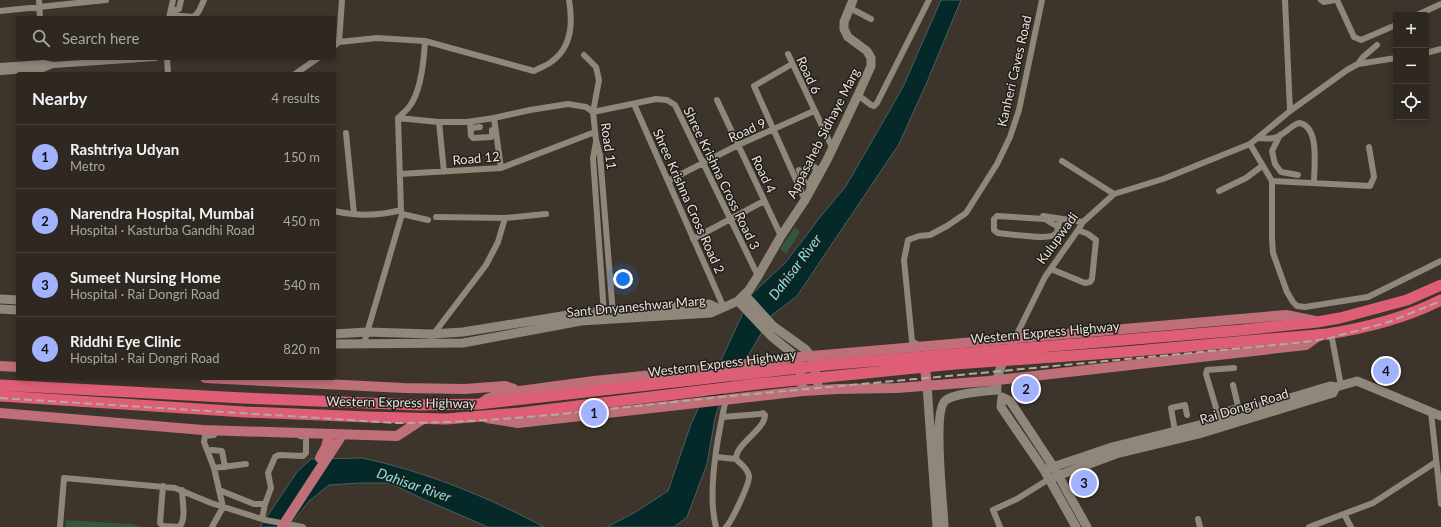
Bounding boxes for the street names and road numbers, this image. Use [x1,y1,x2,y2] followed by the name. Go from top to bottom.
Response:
[993,14,1035,128] street label: Kanheri Caves Road
[793,54,825,96] street label: Road 6
[783,65,863,201] street label: Appasaheb Sidhaye Marg
[680,104,764,252] street label: Shree Krishna Cross Road 3
[726,115,768,145] street label: Road 9
[598,121,620,171] street label: Road 11
[650,126,728,276] street label: Shree Krishna Cross Road 2
[452,148,500,168] street label: Road 12
[748,153,780,196] street label: Road 4
[1033,209,1081,267] street label: Kulupwadi
[566,292,706,320] street label: Sant Dnyaneshwar Marg
[970,317,1120,346] street label: Western Express Highway
[647,346,797,380] street label: Western Express Highway
[1198,385,1290,427] street label: Rai Dongri Road
[326,393,476,411] street label: Western Express Highway

